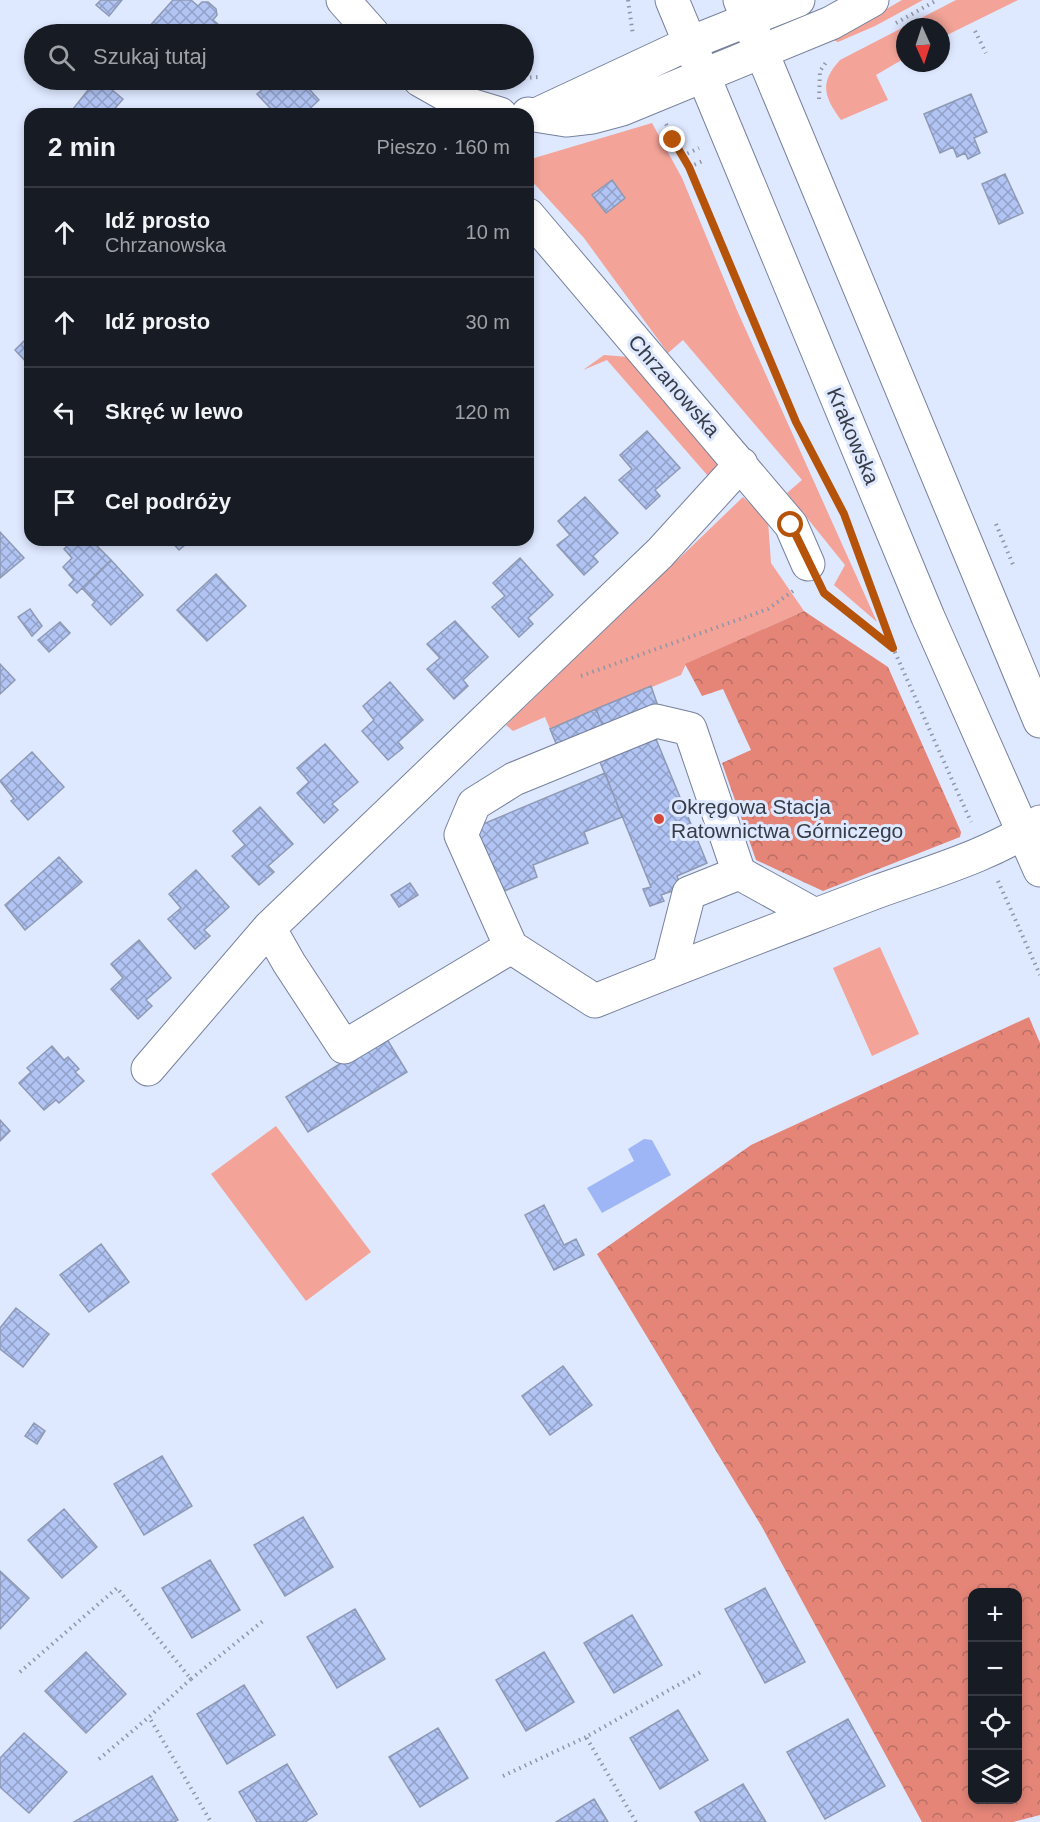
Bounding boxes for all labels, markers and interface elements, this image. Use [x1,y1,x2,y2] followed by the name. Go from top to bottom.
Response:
[896,18,950,72] north arrow
[24,24,534,90] search box
[45,41,78,74] icon: search
[93,44,207,69] text: Szukaj tutaj
[659,126,685,152] route end
[48,132,116,162] text: 2 min
[377,136,510,158] text: Pieszo · 160 m
[105,208,210,233] text: Idź prosto
[48,216,81,249] icon: ahead
[466,221,510,243] text: 10 m
[105,234,226,256] text: Chrzanowska
[48,306,81,339] icon: ahead
[105,309,210,334] text: Idź prosto
[466,311,510,333] text: 30 m
[624,330,725,441] street label: Chrzanowska
[823,384,884,488] street label: Krakowska
[48,396,81,429] icon: left
[105,399,243,424] text: Skręć w lewo
[454,401,510,423] text: 120 m
[48,486,81,519] icon: arrive
[105,489,231,514] text: Cel podróży
[777,511,803,537] route start
[671,795,903,842] place label: Okręgowa Stacja Ratownictwa Górniczego
[652,812,666,826] marker: Okręgowa Stacja Ratownictwa Górniczego
[968,1588,1022,1804] map controls
[968,1588,1022,1642] button: +
[968,1642,1022,1696] button: −
[968,1696,1022,1750] button: locate
[968,1750,1022,1804] button: layers

